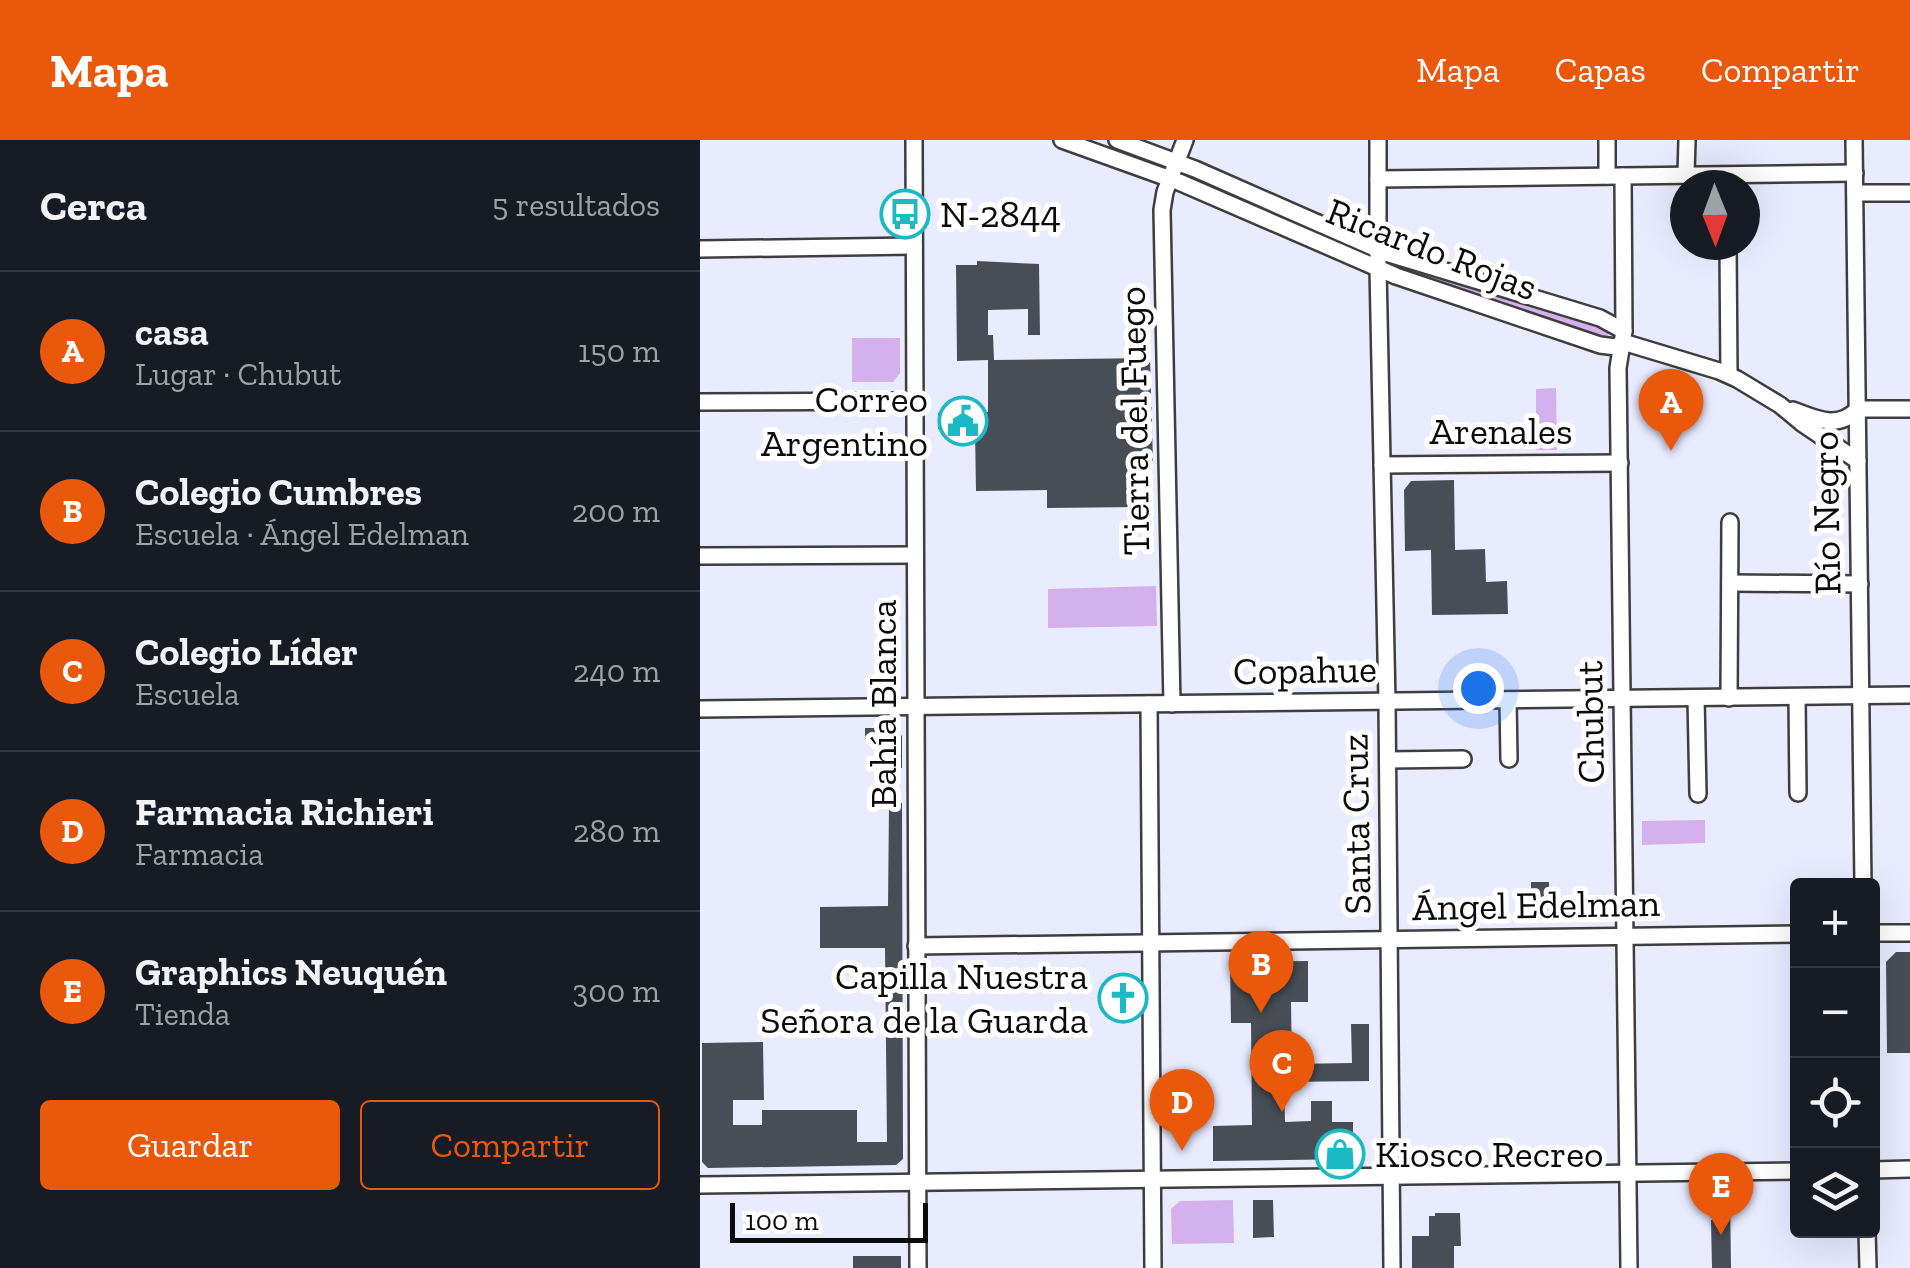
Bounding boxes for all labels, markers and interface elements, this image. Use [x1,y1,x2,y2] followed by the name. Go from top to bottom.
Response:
[50,42,169,99] text: Mapa
[1416,49,1500,91] text: Mapa
[1555,49,1646,91] text: Capas
[1701,49,1860,91] text: Compartir
[1670,170,1760,260] north arrow
[40,180,147,231] text: Cerca
[492,186,660,224] text: 5 resultados
[879,188,931,240] bus stop icon: N-2844
[1320,188,1544,310] street label: Ricardo Rojas
[940,191,1061,237] place label: N-2844
[1109,286,1159,556] street label: Tierra del Fuego
[135,309,209,355] text: casa
[62,332,83,370] text: A
[578,332,660,370] text: 150 m
[135,355,341,393] text: Lugar · Chubut
[1638,368,1704,451] pin: A
[761,376,928,466] place label: Correo Argentino
[937,395,989,447] public building icon: Correo Argentino
[1429,408,1573,454] street label: Arenales
[1802,431,1850,595] street label: Río Negro
[135,469,422,515] text: Colegio Cumbres
[63,492,82,530] text: B
[572,492,660,530] text: 200 m
[135,515,469,553] text: Escuela · Ángel Edelman
[860,599,906,809] street label: Bahía Blanca
[135,629,358,675] text: Colegio Líder
[1233,646,1377,694] street label: Copahue
[62,652,83,690] text: C
[573,652,660,690] text: 240 m
[1566,660,1614,784] street label: Chubut
[1453,663,1504,714] your location
[135,675,240,713] text: Escuela
[1331,733,1381,915] street label: Santa Cruz
[135,789,434,835] text: Farmacia Richieri
[61,812,84,850] text: D
[573,812,660,850] text: 280 m
[135,835,264,873] text: Farmacia
[1790,878,1880,1238] map controls
[1790,878,1880,968] button: +
[1412,880,1661,930] street label: Ángel Edelman
[1228,930,1294,1013] pin: B
[135,949,447,995] text: Graphics Neuquén
[760,953,1088,1043] place label: Capilla Nuestra Señora de la Guarda
[1790,968,1880,1058] button: −
[63,972,82,1010] text: E
[573,972,660,1010] text: 300 m
[1097,972,1149,1024] church icon: Capilla Nuestra Señora de la Guarda
[135,995,230,1033] text: Tienda
[1250,1030,1314,1112] pin: C
[1790,1058,1880,1148] button: locate
[1150,1068,1214,1151] pin: D
[40,1100,340,1190] button: Guardar
[360,1100,660,1190] button: Compartir
[1314,1128,1366,1180] shop icon: Kiosco Recreo
[1375,1131,1604,1177] place label: Kiosco Recreo
[1790,1148,1880,1238] button: layers
[1688,1152,1754,1235] pin: E
[730,1198,928,1242] scale bar
[745,1204,819,1237] text: 100 m

